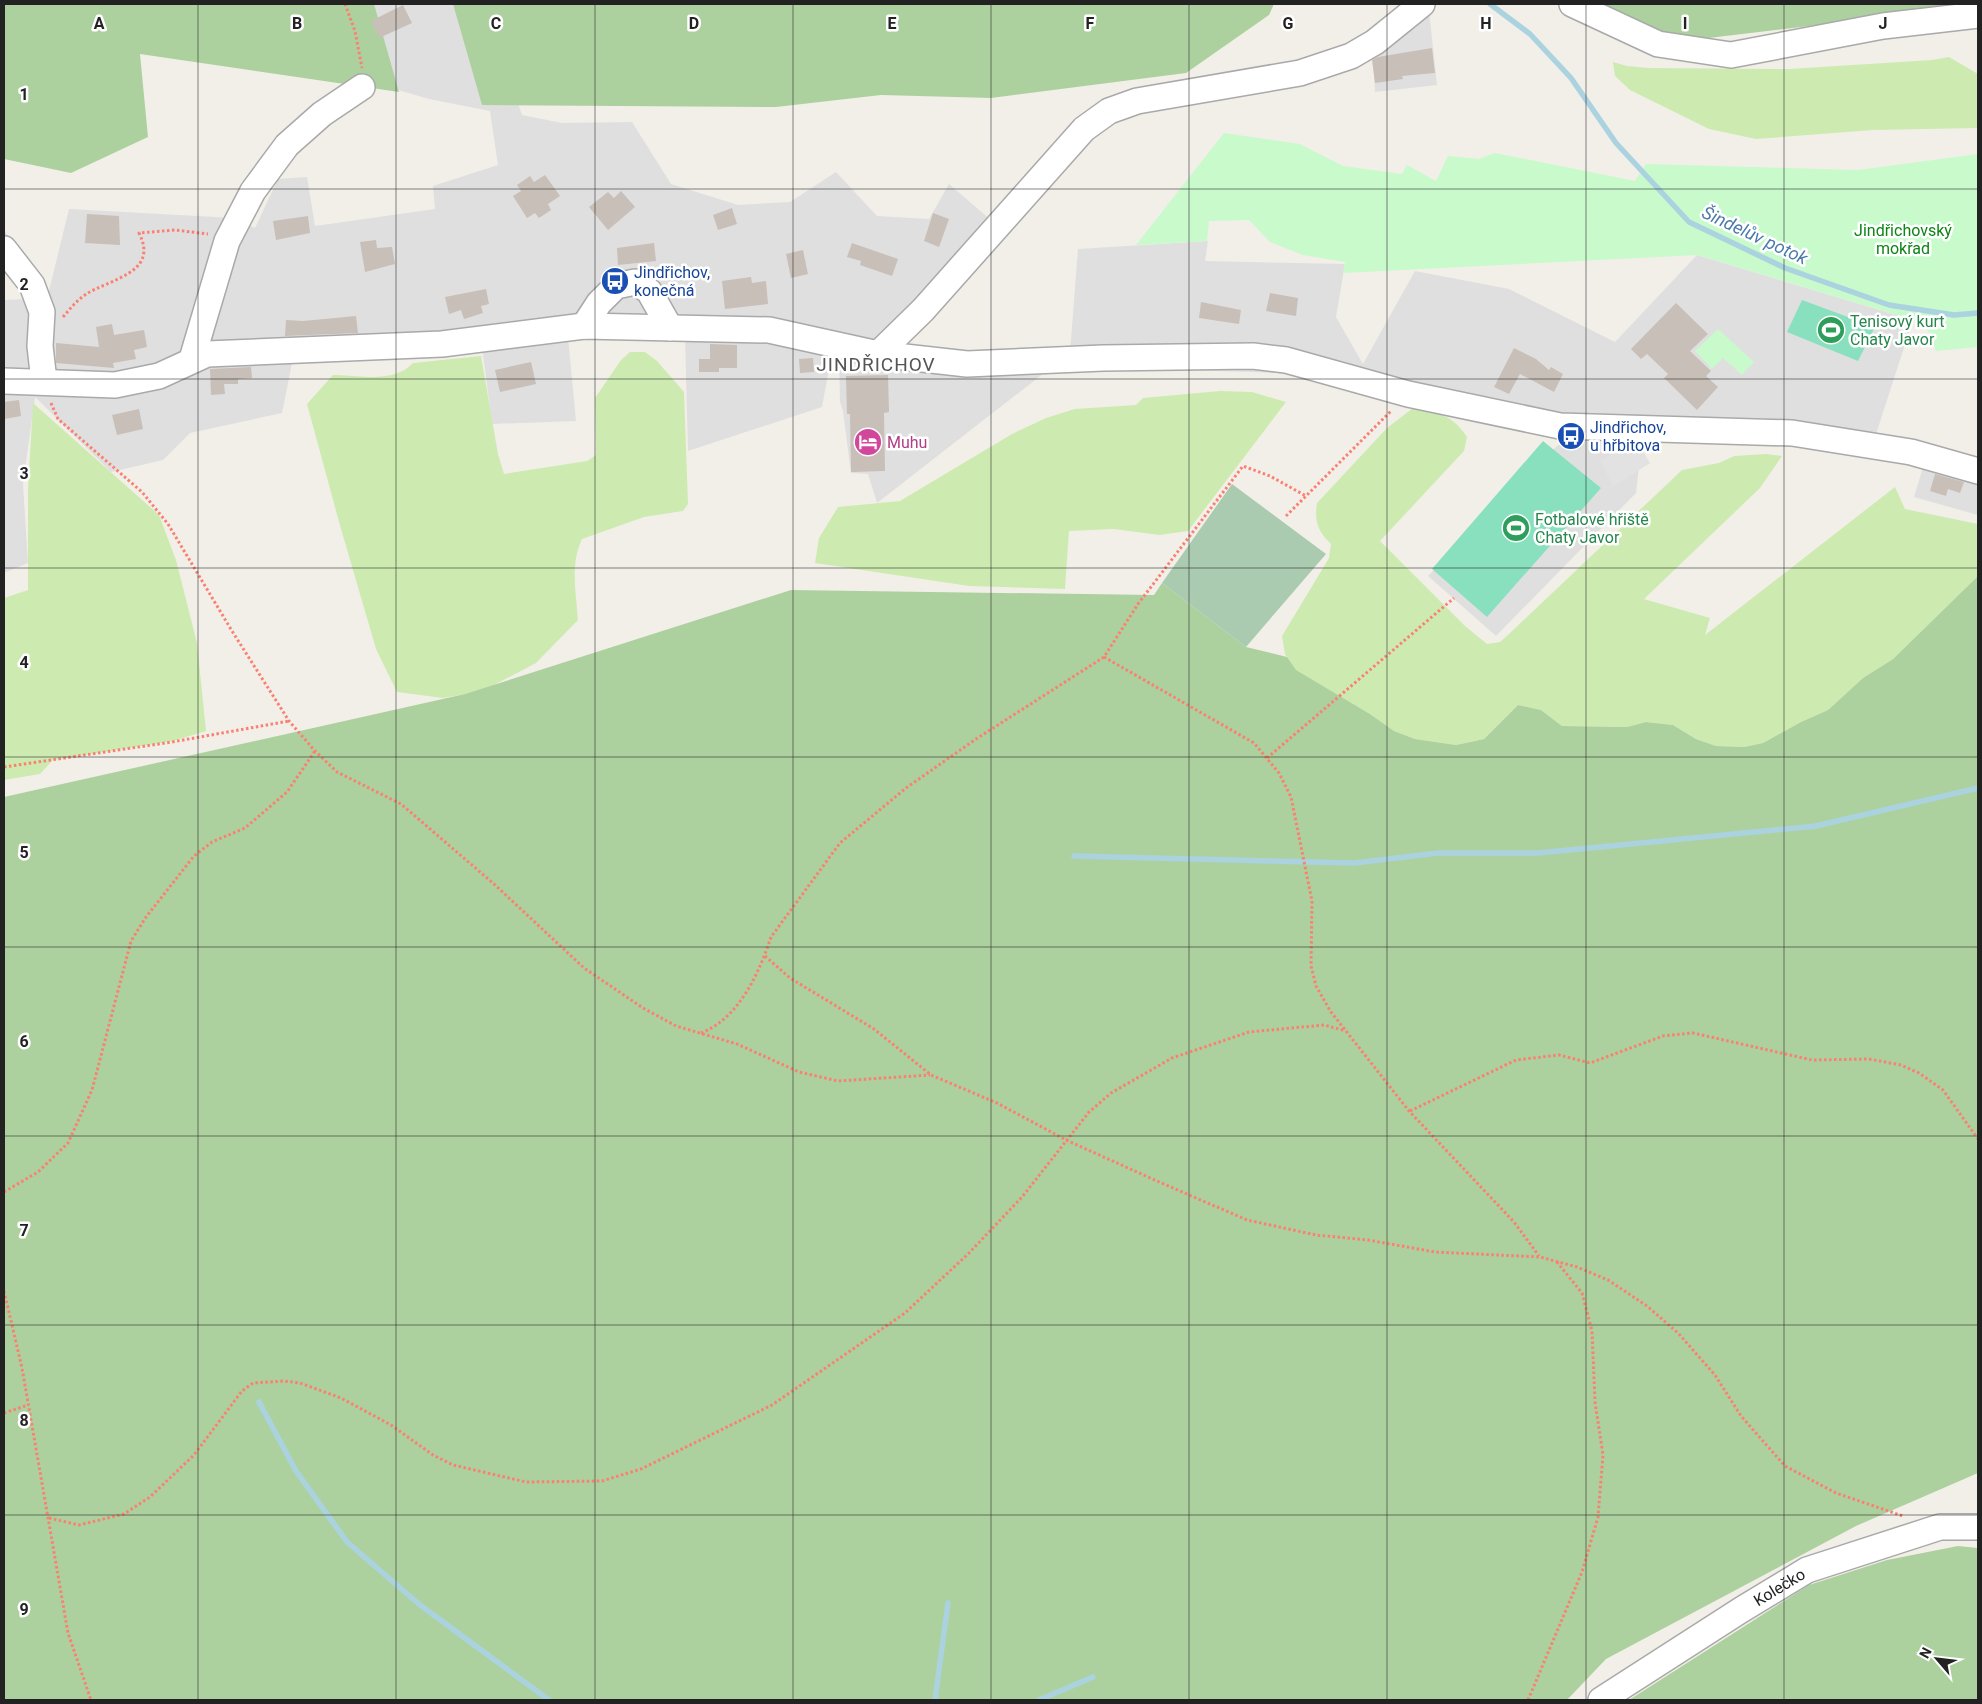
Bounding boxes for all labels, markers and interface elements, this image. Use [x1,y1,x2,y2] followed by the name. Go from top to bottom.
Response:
[94,14,105,33] text: A
[292,14,302,33] text: B
[491,14,501,33] text: C
[689,14,699,33] text: D
[888,14,897,33] text: E
[1086,14,1095,33] text: F
[1283,14,1294,33] text: G
[1480,14,1492,33] text: H
[1683,14,1687,33] text: I
[1879,14,1887,33] text: J
[19,85,29,104] text: 1
[1699,201,1812,269] water label: Šindelův potok
[1854,221,1952,258] park label: Jindřichovský mokřad
[634,263,710,300] place label: Jindřichov, konečná
[600,266,630,296] bus stop icon: Jindřichov, konečná
[19,275,29,294] text: 2
[1850,312,1945,349] place label: Tenisový kurt Chaty Javor
[1816,315,1846,345] sports icon: Tenisový kurt Chaty Javor
[816,353,936,376] district label: JINDŘICHOV
[1590,418,1666,455] place label: Jindřichov, u hřbitova
[1556,421,1586,451] bus stop icon: Jindřichov, u hřbitova
[853,427,883,457] hotel icon: Muhu
[887,433,927,452] place label: Muhu
[19,464,29,483] text: 3
[1535,510,1649,547] place label: Fotbalové hřiště Chaty Javor
[1501,513,1531,543] sports icon: Fotbalové hřiště Chaty Javor
[19,653,29,672] text: 4
[19,843,29,862] text: 5
[19,1032,29,1051] text: 6
[19,1221,29,1240] text: 7
[19,1411,29,1430] text: 8
[1750,1564,1808,1610] street label: Kolečko
[19,1600,29,1619] text: 9
[1912,1634,1962,1684] north arrow
[1916,1645,1935,1661] text: N

